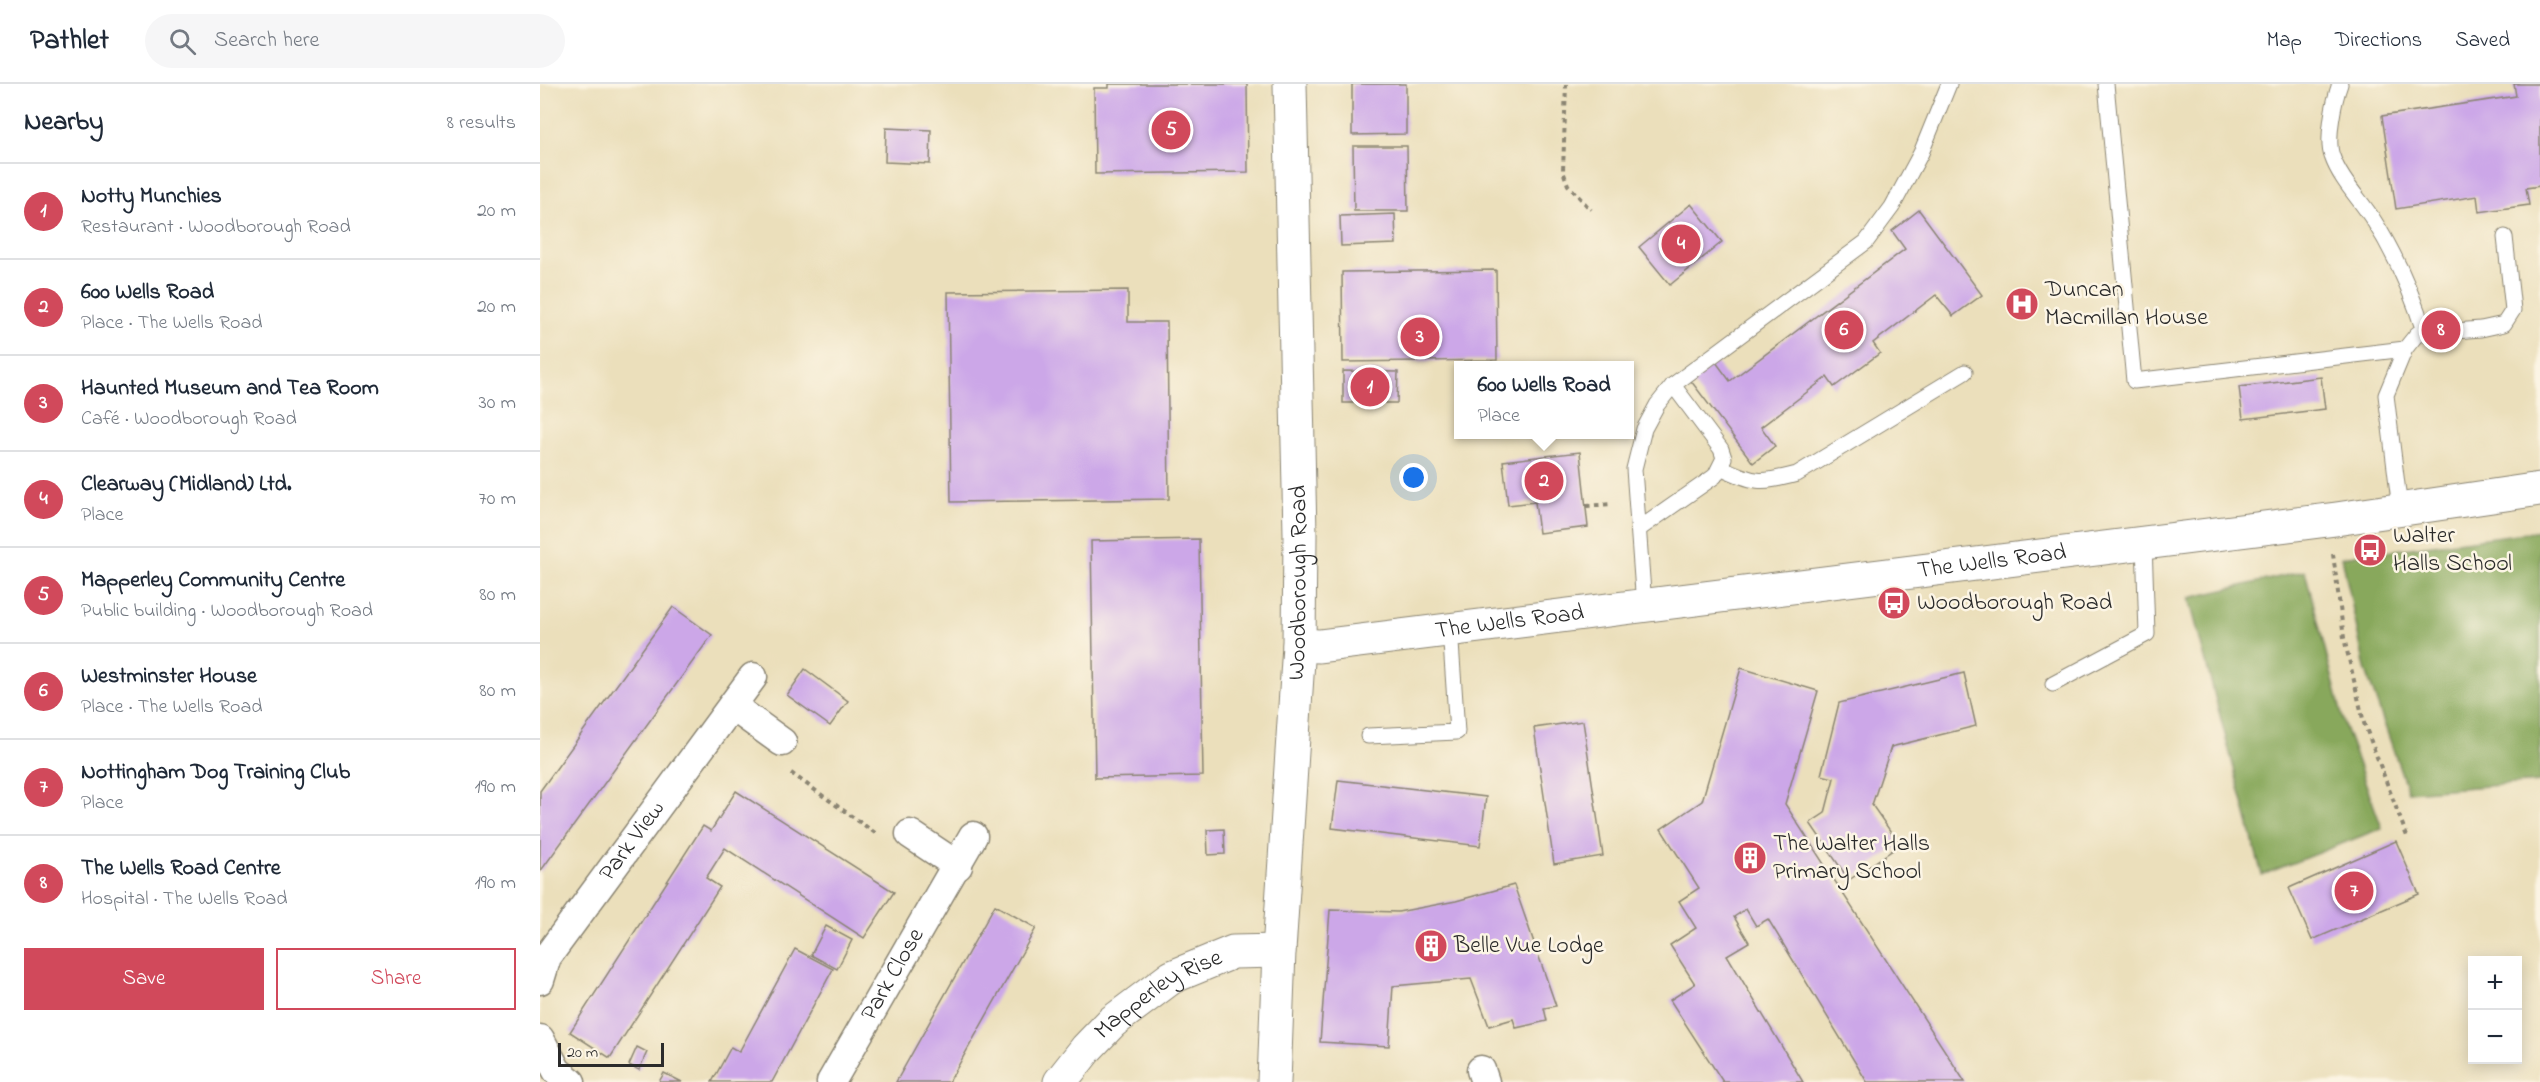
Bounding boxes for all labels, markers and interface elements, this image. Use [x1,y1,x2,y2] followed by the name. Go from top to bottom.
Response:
[145,14,565,68] search box
[30,21,109,62] text: Pathlet
[166,25,199,58] icon: search
[214,25,319,57] text: Search here
[2266,26,2302,56] text: Map
[2335,26,2422,56] text: Directions
[2455,26,2510,56] text: Saved
[24,104,103,142] text: Nearby
[1152,108,1190,152] pin: 5
[447,109,516,138] text: 8 results
[81,181,222,213] text: Notty Munchies
[40,197,47,226] text: 1
[477,197,516,226] text: 20 m
[81,213,351,242] text: Restaurant · Woodborough Road
[1662,222,1700,266] pin: 4
[2044,273,2208,336] place label: Duncan Macmillan House
[81,277,214,309] text: 600 Wells Road
[2004,286,2040,322] hospital icon: Duncan Macmillan House
[39,293,48,322] text: 2
[477,293,516,322] text: 20 m
[1824,308,1864,352] pin: 6
[2422,308,2460,352] pin: 8
[81,309,262,338] text: Place · The Wells Road
[1400,314,1440,360] pin: 3
[1454,361,1634,439] popup
[1350,364,1390,410] pin: 1
[1477,370,1611,402] text: 600 Wells Road
[81,373,379,405] text: Haunted Museum and Tea Room
[39,389,48,418] text: 3
[479,389,516,418] text: 30 m
[1477,402,1520,431] text: Place
[81,405,297,434] text: Café · Woodborough Road
[1524,458,1564,504] pin: 2
[1399,463,1428,492] your location
[81,469,291,501] text: Clearway (Midland) Ltd.
[1279,484,1318,681] street label: Woodborough Road
[39,485,48,514] text: 4
[479,485,516,514] text: 70 m
[81,501,123,530] text: Place
[2393,519,2512,582] place label: Walter Halls School
[2352,532,2388,568] bus stop icon: Walter Halls School
[1915,535,2069,589] street label: The Wells Road
[81,565,345,597] text: Mapperley Community Centre
[38,581,49,610] text: 5
[479,581,516,610] text: 80 m
[1876,585,1912,621] bus stop icon: Woodborough Road
[1917,586,2113,621] place label: Woodborough Road
[1433,595,1587,649] street label: The Wells Road
[81,597,373,626] text: Public building · Woodborough Road
[81,661,257,693] text: Westminster House
[39,677,48,706] text: 6
[479,677,516,706] text: 80 m
[81,693,262,722] text: Place · The Wells Road
[81,757,350,789] text: Nottingham Dog Training Club
[39,773,48,802] text: 7
[474,773,516,802] text: 190 m
[81,789,123,818] text: Place
[591,793,674,889] street label: Park View
[1773,827,1930,891] place label: The Walter Halls Primary School
[1732,840,1768,876] building icon: The Walter Halls Primary School
[81,853,281,885] text: The Wells Road Centre
[2334,868,2374,914] pin: 7
[40,869,47,898] text: 8
[474,869,516,898] text: 190 m
[81,885,288,914] text: Hospital · The Wells Road
[852,921,934,1028] street label: Park Close
[1413,928,1449,964] building icon: Belle Vue Lodge
[1453,929,1604,964] place label: Belle Vue Lodge
[1086,941,1228,1048] street label: Mapperley Rise
[24,948,264,1010] button: Save
[276,948,516,1010] button: Share
[2468,956,2522,1064] map controls
[2468,956,2522,1010] button: +
[2468,1010,2522,1064] button: −
[558,1040,664,1068] scale bar
[567,1041,598,1065] text: 20 m

